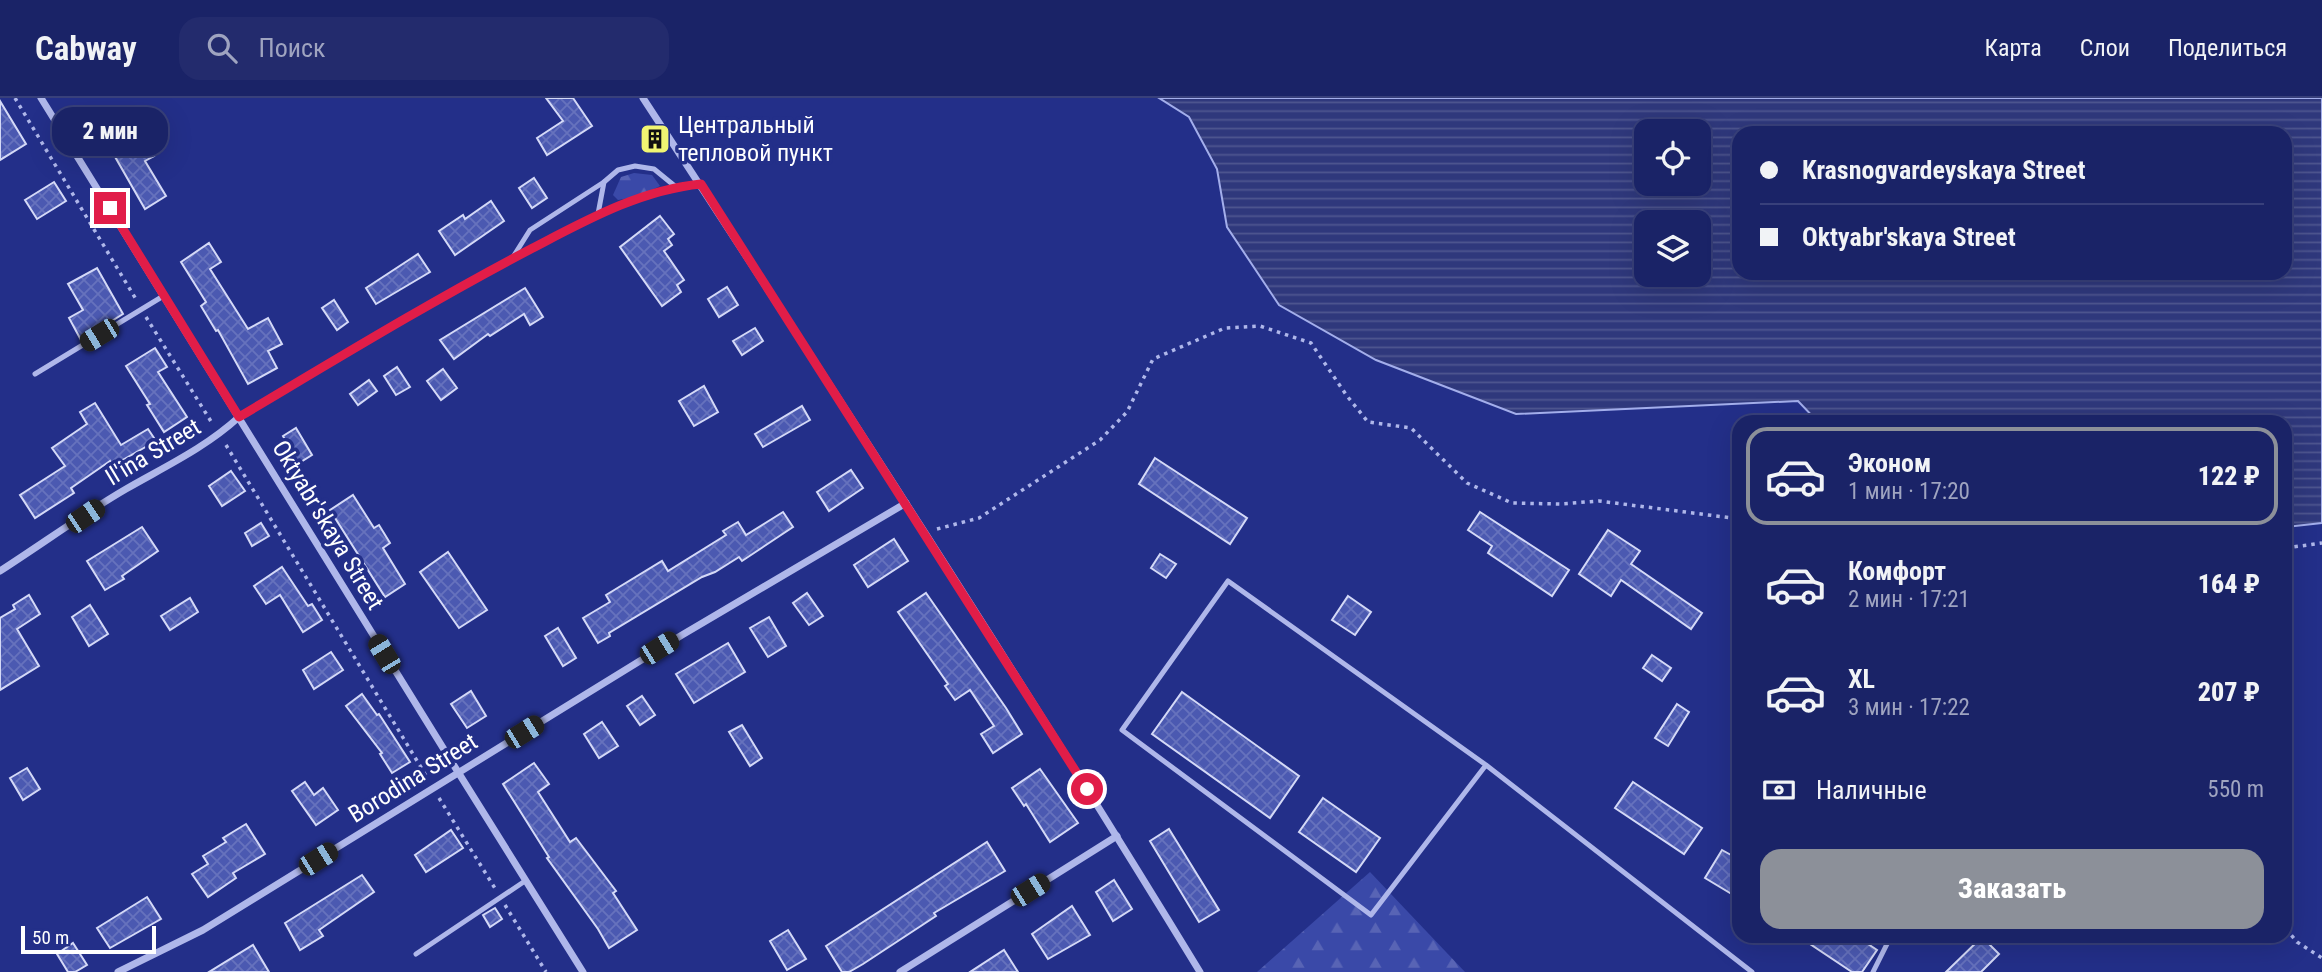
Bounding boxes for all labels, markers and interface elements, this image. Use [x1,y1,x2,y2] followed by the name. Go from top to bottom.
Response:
[179,17,669,80] search box
[35,29,137,68] text: Cabway
[203,29,241,67] icon: search
[259,33,326,63] text: Поиск
[1984,34,2042,62] text: Карта
[2080,34,2130,62] text: Слои
[2168,34,2287,62] text: Поделиться
[52,106,168,155] callout: 2 мин
[678,111,833,167] place label: Центральный тепловой пункт
[82,118,138,145] text: 2 мин
[1634,119,1711,287] map controls
[1634,119,1711,196] button: locate
[638,122,672,156] building icon: Центральный тепловой пункт
[1802,155,2085,185] text: Krasnogvardeyskaya Street
[94,192,126,224] route end
[1634,210,1711,287] button: layers
[1802,222,2016,252] text: Oktyabr'skaya Street
[76,315,123,355] car
[100,413,206,491] street label: Il'ina Street
[266,435,390,615] street label: Oktyabr'skaya Street
[1764,445,1827,508] icon: car
[1848,448,1931,478] text: Эконом
[2198,461,2260,491] text: 122 ₽
[1848,478,1970,505] text: 1 мин · 17:20
[62,496,109,536] car
[1764,553,1827,616] icon: car
[1848,556,1946,586] text: Комфорт
[2198,569,2260,599] text: 164 ₽
[1848,586,1970,613] text: 2 мин · 17:21
[636,628,683,668] car
[365,631,404,677] car
[1764,661,1827,724] icon: car
[1848,664,1875,694] text: XL
[2198,677,2260,707] text: 207 ₽
[1848,694,1970,721] text: 3 мин · 17:22
[501,712,548,752] car
[343,727,483,829] street label: Borodina Street
[1760,771,1798,809] icon: cash
[1071,773,1103,805] route start
[1816,775,1927,805] text: Наличные
[2207,776,2264,803] text: 550 m
[295,839,342,879] car
[1760,849,2264,929] button: Заказать
[1007,870,1054,910] car
[21,923,156,955] scale bar
[32,926,69,949] text: 50 m

